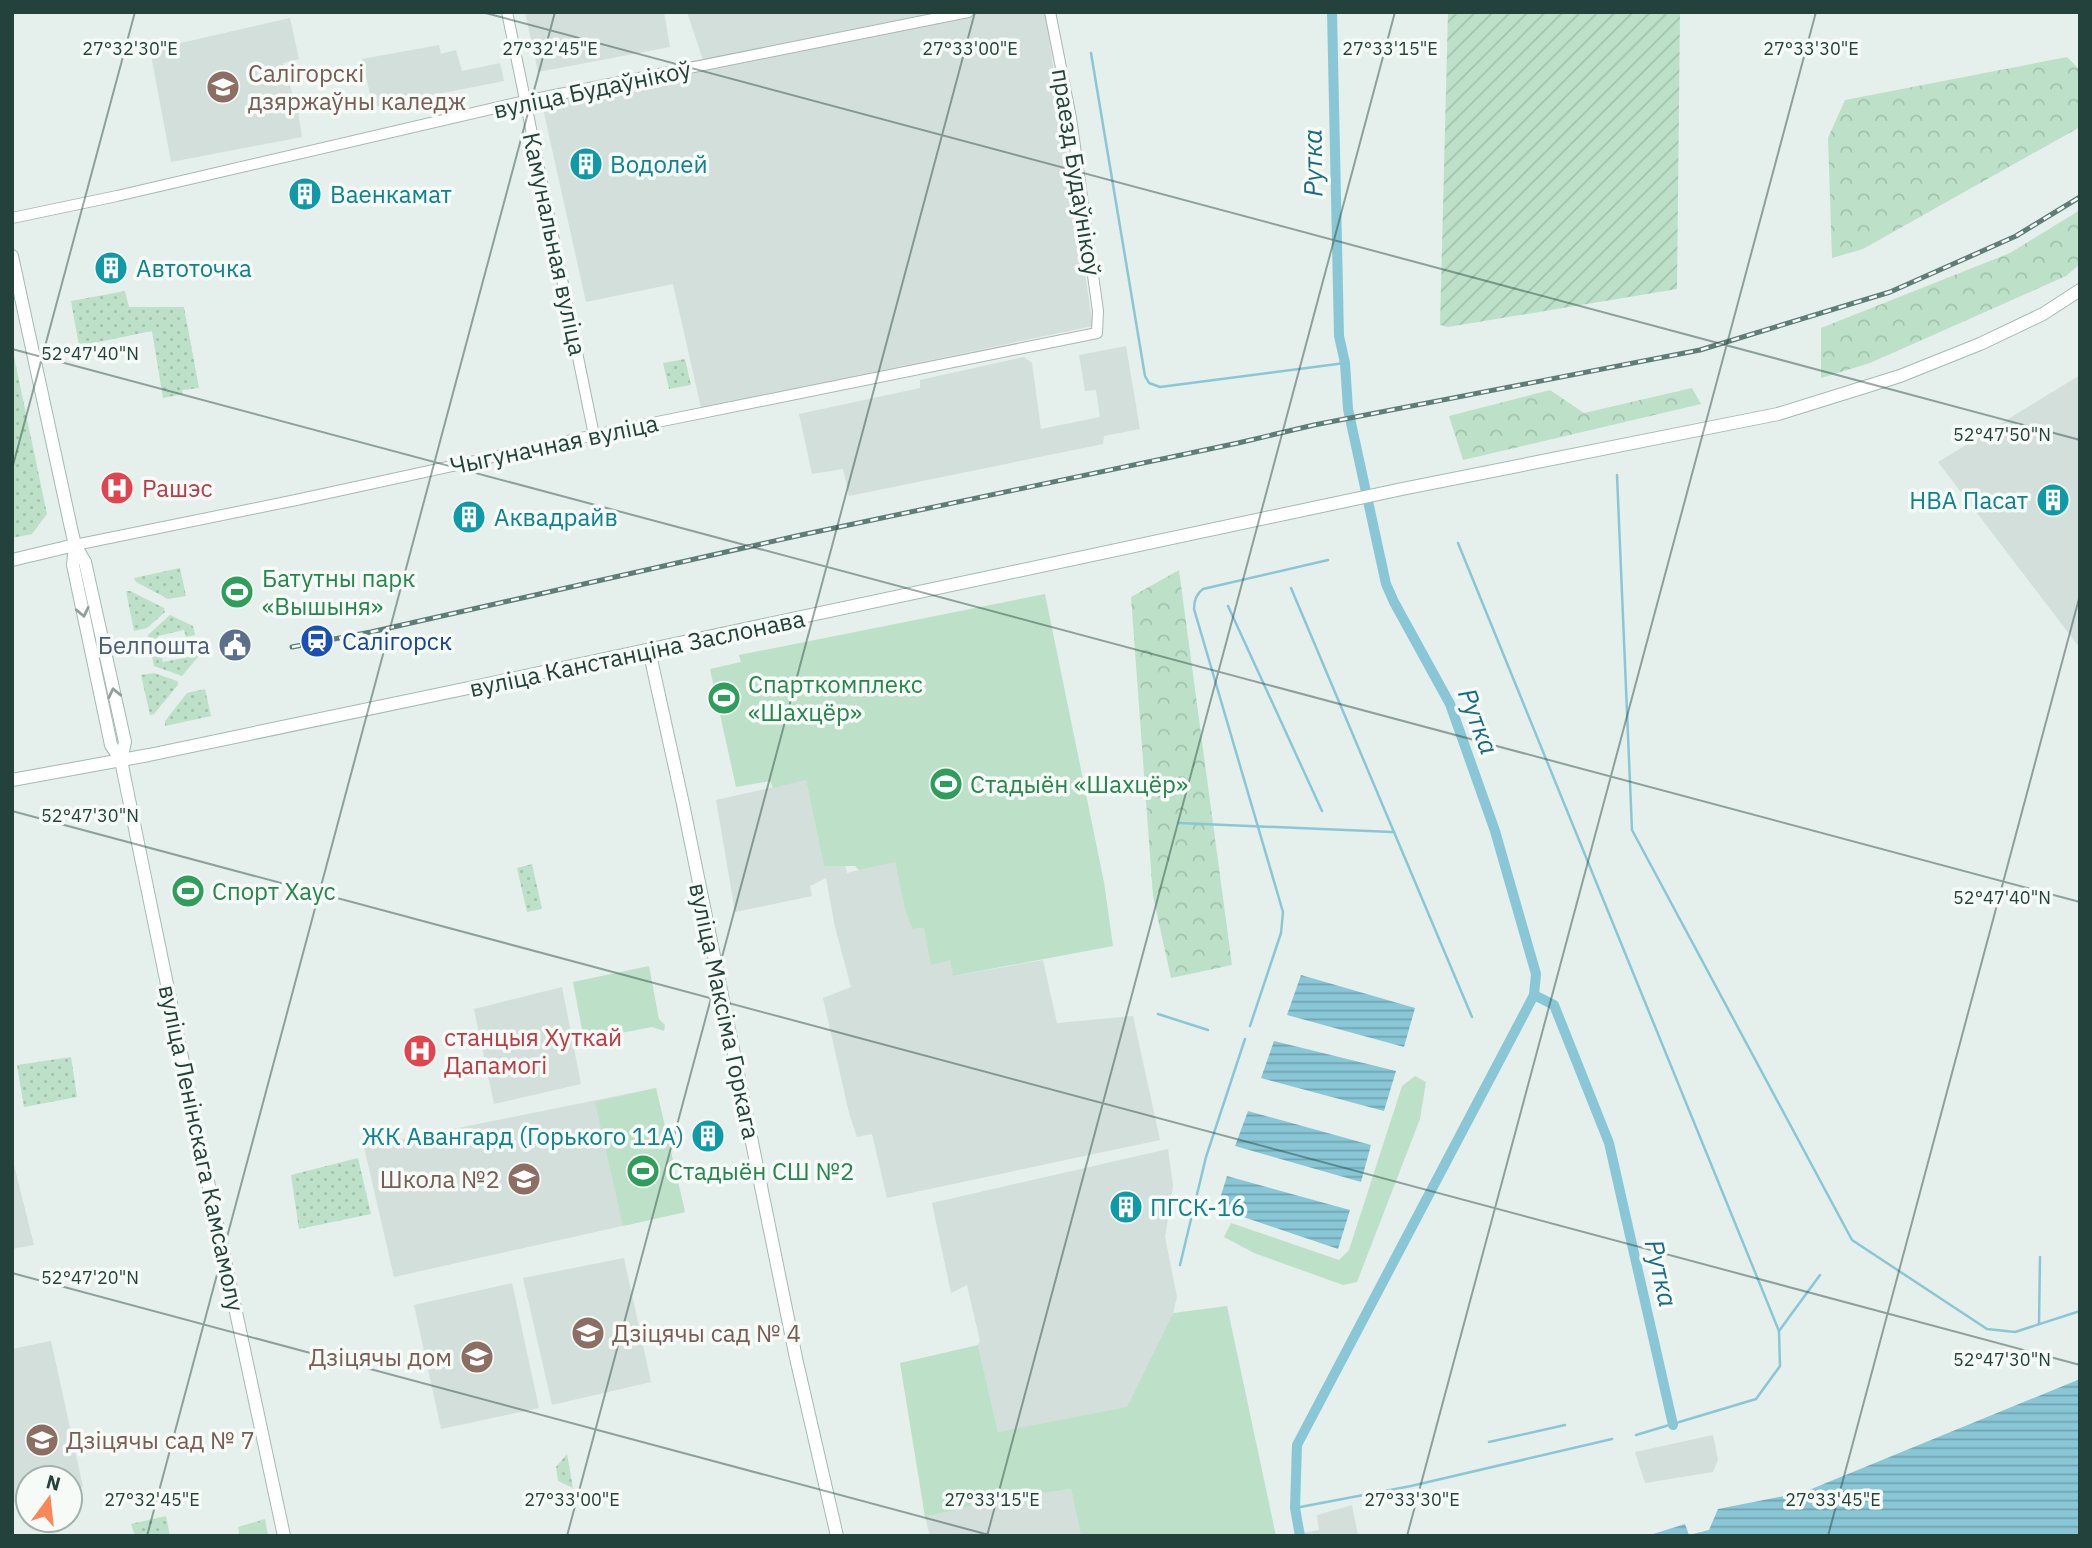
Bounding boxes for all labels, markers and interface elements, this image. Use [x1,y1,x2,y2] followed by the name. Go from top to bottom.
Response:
[82,37,178,60] text: 27°32'30"E
[502,37,598,60] text: 27°32'45"E
[922,37,1018,60] text: 27°33'00"E
[1342,37,1438,60] text: 27°33'15"E
[1763,37,1859,60] text: 27°33'30"E
[490,52,694,126] street label: вуліца Будаўнікоў
[248,57,466,117] place label: Салігорскі дзяржаўны каледж
[1045,66,1109,278] street label: праезд Будаўнікоў
[204,68,242,106] school or university icon: Салігорскі дзяржаўны каледж
[516,129,594,359] street label: Камунальная вуліца
[1294,129,1330,197] water label: Рутка
[567,145,605,183] building icon: Водолей
[610,148,708,180] place label: Водолей
[286,175,324,213] building icon: Ваенкамат
[330,178,452,210] place label: Ваенкамат
[92,249,130,287] building icon: Автоточка
[136,252,252,284] place label: Автоточка
[41,342,139,365] text: 52°47'40"N
[447,406,661,482] street label: Чыгуначная вуліца
[1953,423,2051,446] text: 52°47'50"N
[98,469,136,507] hospital icon: Рашэс
[142,472,213,504] place label: Рашэс
[2034,481,2072,519] building icon: НВА Пасат
[1909,484,2028,516] place label: НВА Пасат
[450,498,488,536] building icon: Аквадрайв
[494,501,618,533] place label: Аквадрайв
[262,562,415,622] place label: Батутны парк «Вышыня»
[218,573,256,611] sports icon: Батутны парк «Вышыня»
[466,602,808,704] street label: вуліца Канстанціна Заслонава
[74,606,89,618] one-way arrow
[298,622,336,660] station icon: Салігорск
[342,625,452,657] place label: Салігорск
[216,626,254,664] public building icon: Белпошта
[98,629,210,661] place label: Белпошта
[748,668,923,728] place label: Спарткомплекс «Шахцёр»
[705,679,743,717] sports icon: Спарткомплекс «Шахцёр»
[1451,683,1507,759] water label: Рутка
[108,687,122,699] one-way arrow
[927,765,965,803] sports icon: Стадыён «Шахцёр»
[970,768,1188,800] place label: Стадыён «Шахцёр»
[41,804,139,827] text: 52°47'30"N
[169,872,207,910] sports icon: Спорт Хаус
[212,875,336,907] place label: Спорт Хаус
[682,880,768,1142] street label: вуліца Максіма Горкага
[1953,886,2051,909] text: 52°47'40"N
[152,982,252,1314] street label: вуліца Ленінскага Камсамолу
[444,1021,622,1081] place label: станцыя Хуткай Дапамогі
[401,1032,439,1070] hospital icon: станцыя Хуткай Дапамогі
[689,1117,727,1155] building icon: ЖК Авангард (Горького 11А)
[362,1120,684,1152] place label: ЖК Авангард (Горького 11А)
[624,1152,662,1190] sports icon: Стадыён СШ №2
[668,1155,855,1187] place label: Стадыён СШ №2
[505,1160,543,1198] school or university icon: Школа №2
[380,1163,500,1195] place label: Школа №2
[1107,1188,1145,1226] building icon: ПГСК-16
[1150,1191,1246,1223] place label: ПГСК-16
[1638,1236,1686,1310] water label: Рутка
[41,1266,139,1289] text: 52°47'20"N
[569,1314,607,1352] school or university icon: Дзіцячы сад № 4
[612,1317,801,1349] place label: Дзіцячы сад № 4
[458,1338,496,1376] school or university icon: Дзіцячы дом
[309,1341,452,1373] place label: Дзіцячы дом
[1953,1348,2051,1371] text: 52°47'30"N
[23,1421,61,1459] school or university icon: Дзіцячы сад № 7
[66,1424,255,1456] place label: Дзіцячы сад № 7
[14,1464,84,1534] north arrow
[44,1469,63,1496] text: N
[104,1488,200,1511] text: 27°32'45"E
[524,1488,620,1511] text: 27°33'00"E
[944,1488,1040,1511] text: 27°33'15"E
[1364,1488,1460,1511] text: 27°33'30"E
[1785,1488,1881,1511] text: 27°33'45"E

